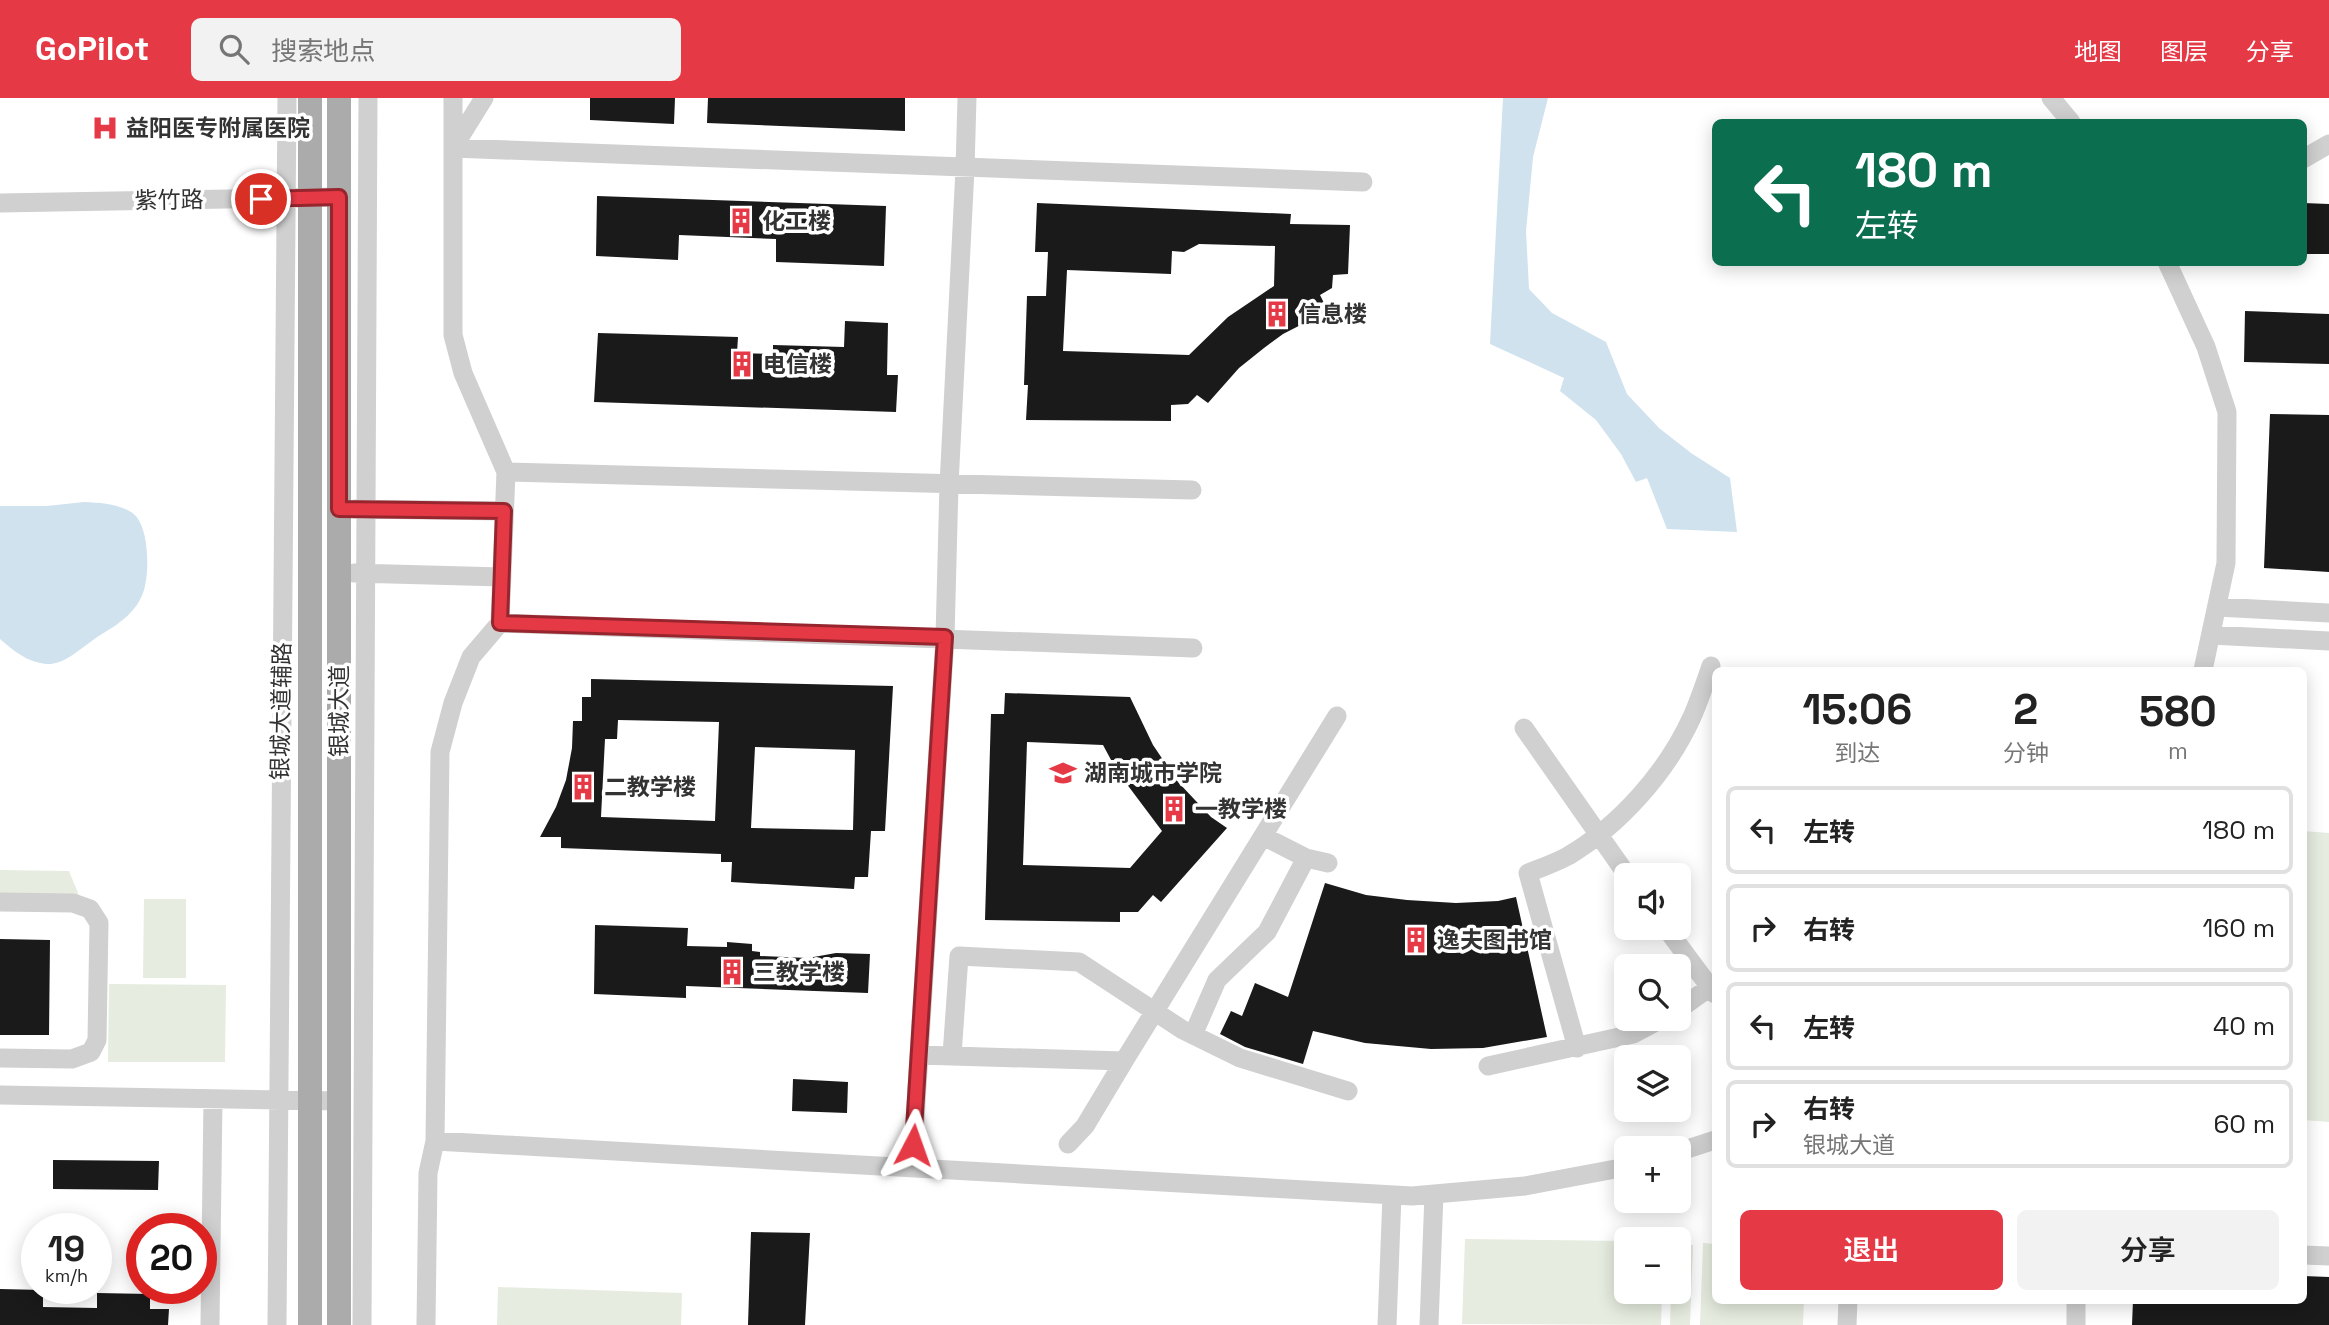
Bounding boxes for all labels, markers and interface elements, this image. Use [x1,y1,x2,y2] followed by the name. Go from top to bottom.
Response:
[191,18,681,81] search box
[35,28,149,70] text: GoPilot
[215,30,253,68] icon: search
[271,34,375,68] text: 搜索地点
[2074,36,2122,67] text: 地图
[2160,36,2208,67] text: 图层
[2246,36,2294,67] text: 分享
[90,113,120,143] hospital icon: 益阳医专附属医院
[126,113,310,143] place label: 益阳医专附属医院
[1855,139,1993,201] text: 180 m
[1740,147,1831,238] icon: left
[231,169,291,229] pin
[242,180,280,218] icon: arrive
[134,184,204,216] street label: 紫竹路
[726,206,756,236] building icon: 化工楼
[762,206,831,236] place label: 化工楼
[1855,206,1919,246] text: 左转
[1262,299,1292,329] building icon: 信息楼
[1298,299,1367,329] place label: 信息楼
[727,349,757,379] building icon: 电信楼
[763,349,832,379] place label: 电信楼
[265,642,297,780] street label: 银城大道辅路
[324,665,354,757] street label: 银城大道
[1802,683,1912,736] text: 15:06
[2013,683,2038,736] text: 2
[2139,685,2217,738] text: 580
[2168,736,2188,766] text: m
[1834,738,1880,768] text: 到达
[2003,738,2049,768] text: 分钟
[1048,758,1078,788] school or university icon: 湖南城市学院
[1084,758,1222,788] place label: 湖南城市学院
[568,772,598,802] building icon: 二教学楼
[604,772,696,802] place label: 二教学楼
[1159,794,1189,824] building icon: 一教学楼
[1195,794,1287,824] place label: 一教学楼
[1744,811,1782,849] icon: left
[2202,813,2275,847] text: 180 m
[1803,815,1855,849] text: 左转
[1614,863,1691,1304] map controls
[1614,863,1691,940] button: sound
[1744,909,1782,947] icon: right
[2203,911,2275,945] text: 160 m
[1803,913,1855,947] text: 右转
[1401,925,1431,955] building icon: 逸夫图书馆
[1437,925,1552,955] place label: 逸夫图书馆
[1614,954,1691,1031] button: search
[717,957,747,987] building icon: 三教学楼
[753,957,845,987] place label: 三教学楼
[1744,1007,1782,1045] icon: left
[2213,1009,2275,1043] text: 40 m
[1803,1011,1855,1045] text: 左转
[1614,1045,1691,1122] button: layers
[1803,1092,1855,1126] text: 右转
[1744,1105,1782,1143] icon: right
[2213,1107,2275,1141] text: 60 m
[876,1108,950,1182] position arrow
[1803,1130,1895,1160] text: 银城大道
[1614,1136,1691,1213] button: +
[1740,1210,2003,1290] button: 退出
[2017,1210,2279,1290] button: 分享
[126,1213,217,1304] speed limit sign: 20
[48,1227,85,1271] text: 19
[1614,1227,1691,1304] button: −
[45,1264,88,1287] text: km/h

